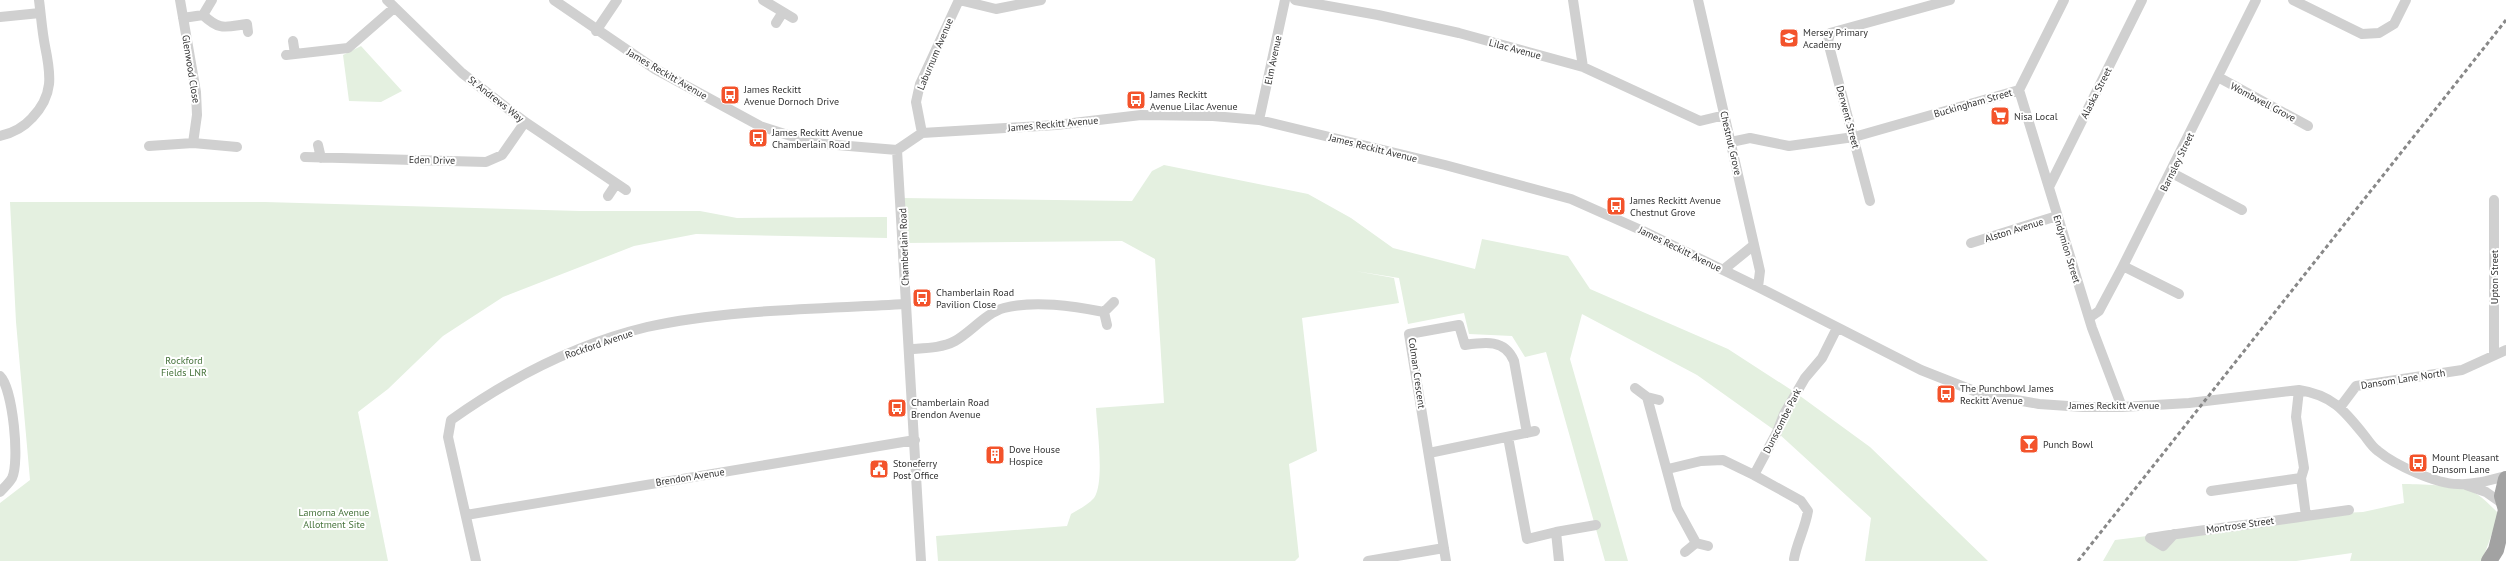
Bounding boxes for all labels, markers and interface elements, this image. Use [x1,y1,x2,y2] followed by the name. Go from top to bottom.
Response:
[914,16,956,92] street label: Laburnum Avenue
[1803,26,1868,51] place label: Mersey Primary Academy
[1778,27,1800,49] school or university icon: Mersey Primary Academy
[179,34,203,104] street label: Glenwood Close
[1261,34,1285,86] street label: Elm Avenue
[1487,36,1543,62] street label: Lilac Avenue
[624,45,710,102] street label: James Reckitt Avenue
[2078,65,2115,121] street label: Alaska Street
[465,73,527,125] street label: St Andrews Way
[2228,79,2298,125] street label: Wombwell Grove
[743,83,839,108] place label: James Reckitt Avenue Dornoch Drive
[719,84,741,106] bus stop icon: James Reckitt Avenue Dornoch Drive
[1833,84,1863,150] street label: Derwent Street
[1932,85,2014,120] street label: Buckingham Street
[1149,88,1237,113] place label: James Reckitt Avenue Lilac Avenue
[1125,89,1147,111] bus stop icon: James Reckitt Avenue Lilac Avenue
[1989,105,2011,127] supermarket icon: Nisa Local
[1717,110,1745,176] street label: Chestnut Grove
[2014,110,2058,123] place label: Nisa Local
[1006,114,1099,135] street label: James Reckitt Avenue
[771,126,863,151] place label: James Reckitt Avenue Chamberlain Road
[747,127,769,149] bus stop icon: James Reckitt Avenue Chamberlain Road
[1326,130,1419,165] street label: James Reckitt Avenue
[2157,130,2197,194] street label: Barnsley Street
[409,153,455,167] street label: Eden Drive
[1629,194,1721,219] place label: James Reckitt Avenue Chestnut Grove
[1605,195,1627,217] bus stop icon: James Reckitt Avenue Chestnut Grove
[896,208,912,286] street label: Chamberlain Road
[2050,213,2084,285] street label: Endymion Street
[1983,215,2045,245] street label: Alston Avenue
[1635,223,1724,275] street label: James Reckitt Avenue
[2488,249,2501,304] street label: Upton Street
[936,286,1014,311] place label: Chamberlain Road Pavilion Close
[911,287,933,309] bus stop icon: Chamberlain Road Pavilion Close
[563,326,635,362] street label: Rockford Avenue
[1406,337,1428,410] street label: Colman Crescent
[161,354,207,379] park label: Rockford Fields LNR
[2360,366,2446,392] street label: Dansom Lane North
[1960,382,2054,407] place label: The Punchbowl James Reckitt Avenue
[1935,383,1957,405] bus stop icon: The Punchbowl James Reckitt Avenue
[1760,386,1804,456] street label: Dunscombe Park
[911,396,989,421] place label: Chamberlain Road Brendon Avenue
[886,397,908,419] bus stop icon: Chamberlain Road Brendon Avenue
[2068,399,2159,412] street label: James Reckitt Avenue
[2018,433,2040,455] bar icon: Punch Bowl
[2043,438,2093,451] place label: Punch Bowl
[1009,443,1060,468] place label: Dove House Hospice
[984,444,1006,466] building icon: Dove House Hospice
[2432,451,2499,476] place label: Mount Pleasant Dansom Lane
[2407,452,2429,474] bus stop icon: Mount Pleasant Dansom Lane
[893,457,939,482] place label: Stoneferry Post Office
[868,458,890,480] public building icon: Stoneferry Post Office
[655,465,725,489] street label: Brendon Avenue
[299,506,369,531] park label: Lamorna Avenue Allotment Site
[2205,514,2275,536] street label: Montrose Street

